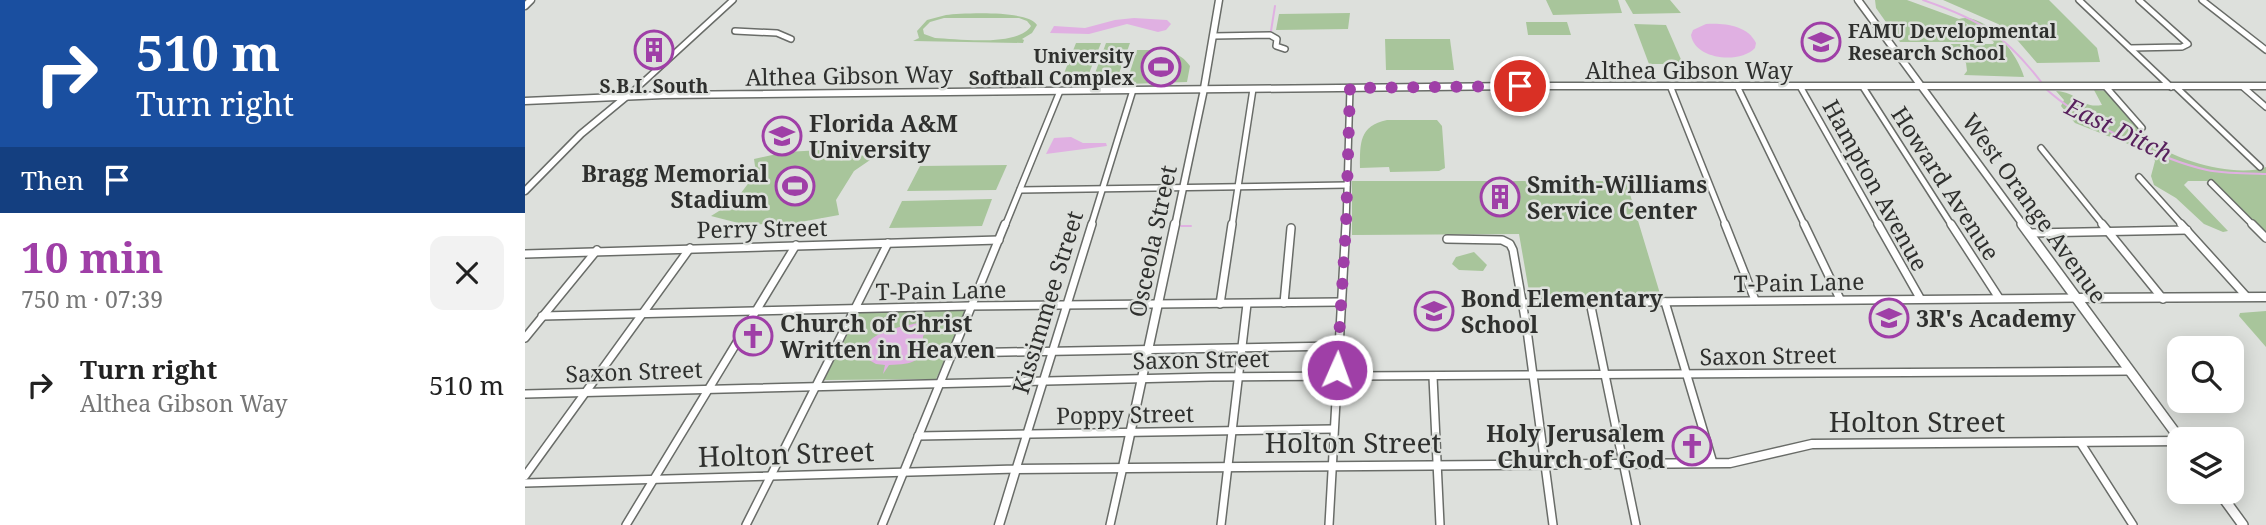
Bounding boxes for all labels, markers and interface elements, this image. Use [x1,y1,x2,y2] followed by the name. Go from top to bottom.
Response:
[1848,18,2057,66] place label: FAMU Developmental Research School
[136,19,280,85] text: 510 m
[1800,21,1842,63] school or university icon: FAMU Developmental Research School
[21,28,112,119] icon: right
[633,29,675,71] building icon: S.B.I. South
[969,43,1135,91] place label: University Softball Complex
[1140,46,1182,88] sports icon: University Softball Complex
[1585,54,1793,86] street label: Althea Gibson Way
[1490,56,1550,116] pin
[745,57,953,93] street label: Althea Gibson Way
[1501,67,1539,105] icon: arrive
[600,73,709,99] place label: S.B.I. South
[136,82,294,125] text: Turn right
[2059,89,2178,169] water label: East Ditch
[1816,94,1936,276] street label: Hampton Avenue
[1884,100,2008,266] street label: Howard Avenue
[809,107,958,165] place label: Florida A&M University
[1955,107,2115,309] street label: West Orange Avenue
[761,115,803,157] school or university icon: Florida A&M University
[582,157,768,215] place label: Bragg Memorial Stadium
[98,161,136,199] icon: arrive
[21,162,84,198] text: Then
[1120,162,1184,320] street label: Osceola Street
[774,165,816,207] sports icon: Bragg Memorial Stadium
[1527,168,1707,226] place label: Smith-Williams Service Center
[1479,176,1521,218] building icon: Smith-Williams Service Center
[1004,207,1090,397] street label: Kissimmee Street
[696,211,828,245] street label: Perry Street
[21,228,164,285] text: 10 min
[430,236,504,310] button: close
[1733,265,1865,299] street label: T-Pain Lane
[875,273,1007,307] street label: T-Pain Lane
[1461,282,1663,340] place label: Bond Elementary School
[21,283,163,315] text: 750 m · 07:39
[1413,290,1455,332] school or university icon: Bond Elementary School
[1868,297,1910,339] school or university icon: 3R's Academy
[1916,302,2076,334] place label: 3R's Academy
[780,307,995,365] place label: Church of Christ Written in Heaven
[732,315,774,357] church icon: Church of Christ Written in Heaven
[1300,333,1374,407] position arrow
[2167,336,2244,504] map controls
[2167,336,2244,413] button: search
[1699,338,1837,372] street label: Saxon Street
[1132,342,1270,376] street label: Saxon Street
[80,351,217,387] text: Turn right
[565,353,703,389] street label: Saxon Street
[21,366,59,404] icon: right
[429,367,504,403] text: 510 m
[80,387,288,419] text: Althea Gibson Way
[1056,397,1194,431] street label: Poppy Street
[1829,402,2005,440] street label: Holton Street
[1486,417,1665,475] place label: Holy Jerusalem Church of God
[1265,423,1441,461] street label: Holton Street
[1671,425,1713,467] church icon: Holy Jerusalem Church of God
[2167,427,2244,504] button: layers
[697,431,875,475] street label: Holton Street

